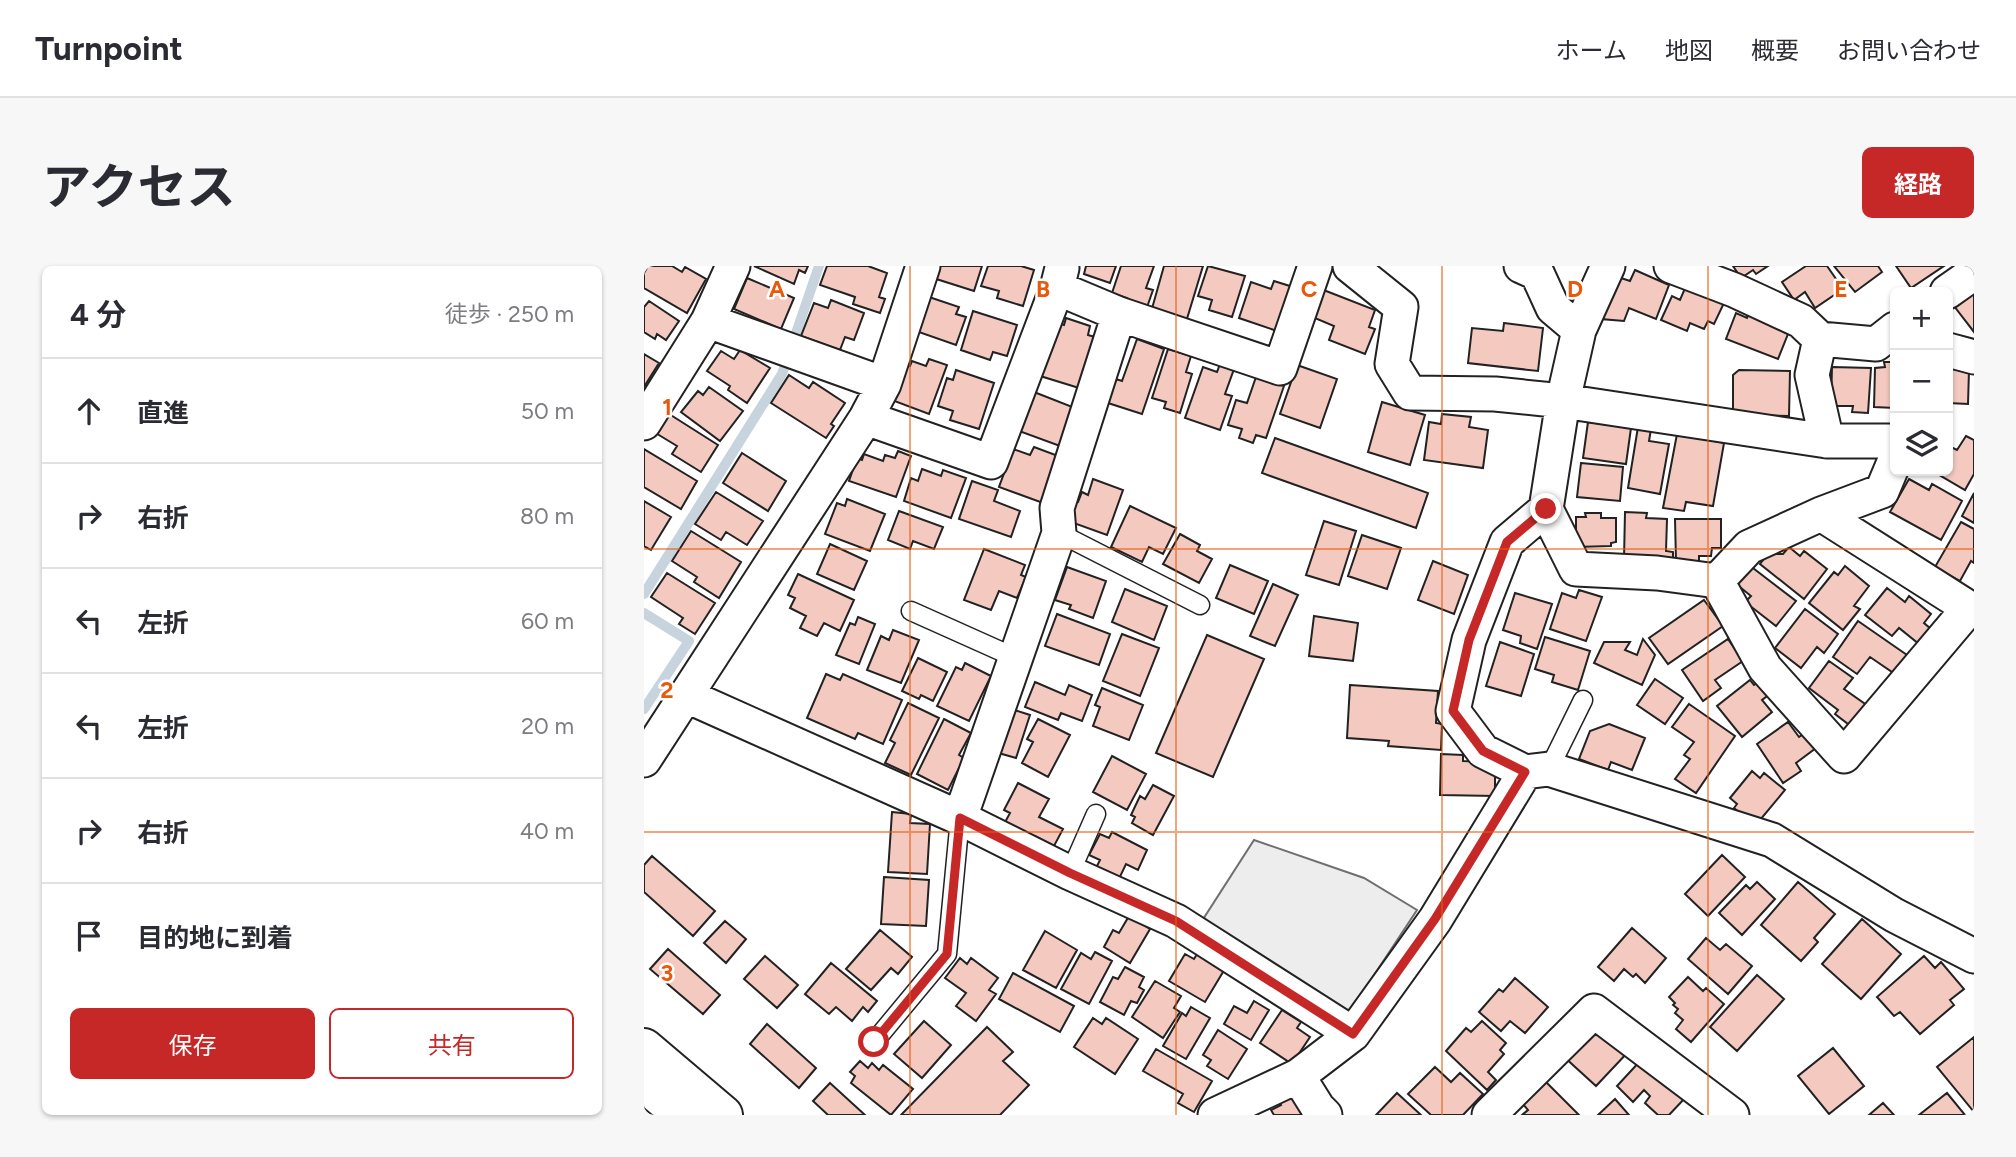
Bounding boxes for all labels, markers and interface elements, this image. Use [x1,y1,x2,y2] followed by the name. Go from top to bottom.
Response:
[35,29,183,68] text: Turnpoint
[1556,36,1627,65] text: ホーム
[1665,36,1713,65] text: 地図
[1751,36,1799,65] text: 概要
[1837,36,1981,65] text: お問い合わせ
[1862,147,1974,218] button: 経路
[42,157,236,216] text: アクセス
[769,275,786,303] text: A
[1036,275,1050,303] text: B
[1301,275,1318,303] text: C
[1567,275,1583,303] text: D
[1834,275,1848,303] text: E
[1890,287,1953,476] map controls
[1890,287,1953,350] button: +
[70,296,126,333] text: 4 分
[445,300,574,328] text: 徒歩 · 250 m
[1890,350,1953,413] button: −
[70,392,108,430] icon: ahead
[662,393,672,421] text: 1
[137,397,189,429] text: 直進
[521,397,574,425] text: 50 m
[1890,413,1953,476] button: layers
[1530,493,1561,524] route end
[70,497,108,535] icon: right
[137,502,189,534] text: 右折
[520,502,574,530] text: 80 m
[70,602,108,640] icon: left
[137,607,189,639] text: 左折
[521,607,574,635] text: 60 m
[660,676,674,704] text: 2
[70,707,108,745] icon: left
[137,712,189,744] text: 左折
[521,712,574,740] text: 20 m
[70,812,108,850] icon: right
[137,817,189,849] text: 右折
[520,817,574,845] text: 40 m
[70,917,108,955] icon: arrive
[137,922,293,954] text: 目的地に到着
[661,959,673,987] text: 3
[70,1008,315,1079] button: 保存
[329,1008,574,1079] button: 共有
[858,1026,889,1057] route start

